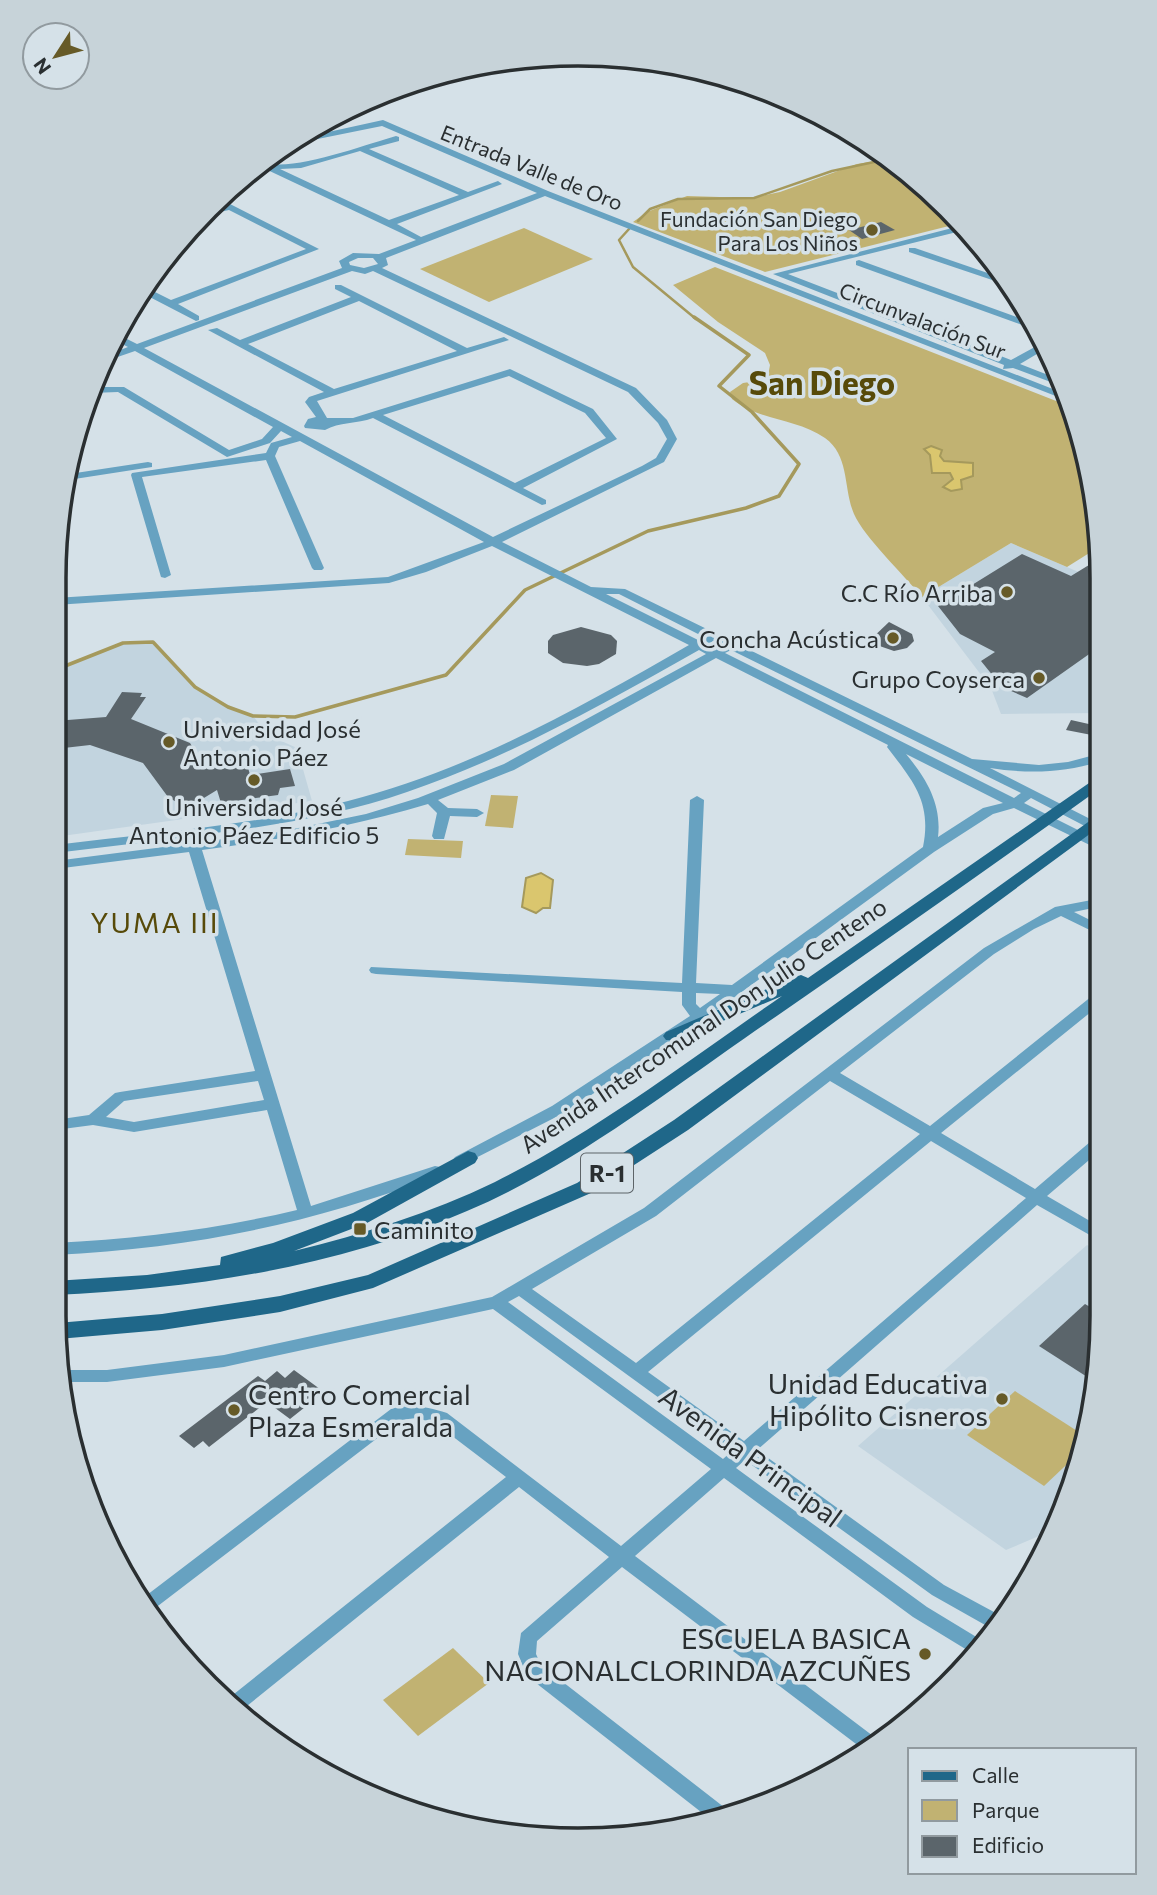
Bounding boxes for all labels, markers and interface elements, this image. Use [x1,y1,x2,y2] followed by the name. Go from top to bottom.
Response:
[21,21,91,91] north arrow
[28,54,55,79] text: N
[437,119,627,215] street label: Entrada Valle de Oro
[660,206,858,255] place label: Fundación San Diego Para Los Niños
[864,222,880,238] marker: Fundación San Diego Para Los Niños
[836,277,1010,363] street label: Circunvalación Sur
[749,362,895,402] district label: San Diego
[841,578,993,607] place label: C.C Río Arriba
[999,584,1015,600] marker: C.C Río Arriba
[699,624,879,653] place label: Concha Acústica
[885,630,901,646] marker: Concha Acústica
[851,664,1025,693] place label: Grupo Coyserca
[1031,670,1047,686] marker: Grupo Coyserca
[183,714,361,771] place label: Universidad José Antonio Páez
[161,734,177,750] marker: Universidad José Antonio Páez
[246,772,262,788] marker: Universidad José Antonio Páez Edificio 5
[129,792,379,849] place label: Universidad José Antonio Páez Edificio 5
[514,891,892,1159] street label: Avenida Intercomunal Don Julio Centeno
[90,905,220,939] district label: YUMA III
[581,1154,633,1192] road number: R-1
[374,1215,474,1244] place label: Caminito
[352,1221,368,1237] marker: Caminito
[768,1366,988,1432] place label: Unidad Educativa Hipólito Cisneros
[248,1377,471,1443] place label: Centro Comercial Plaza Esmeralda
[653,1378,849,1534] street label: Avenida Principal
[994,1391,1010,1407] marker: Unidad Educativa Hipólito Cisneros
[226,1402,242,1418] marker: Centro Comercial Plaza Esmeralda
[484,1621,911,1687] place label: ESCUELA BASICA NACIONALCLORINDA AZCUÑES
[917,1646,933,1662] marker: ESCUELA BASICA NACIONALCLORINDA AZCUÑES
[908,1748,1136,1874] legend
[972,1762,1019,1787] text: Calle
[972,1797,1039,1822] text: Parque
[972,1832,1044,1857] text: Edificio

